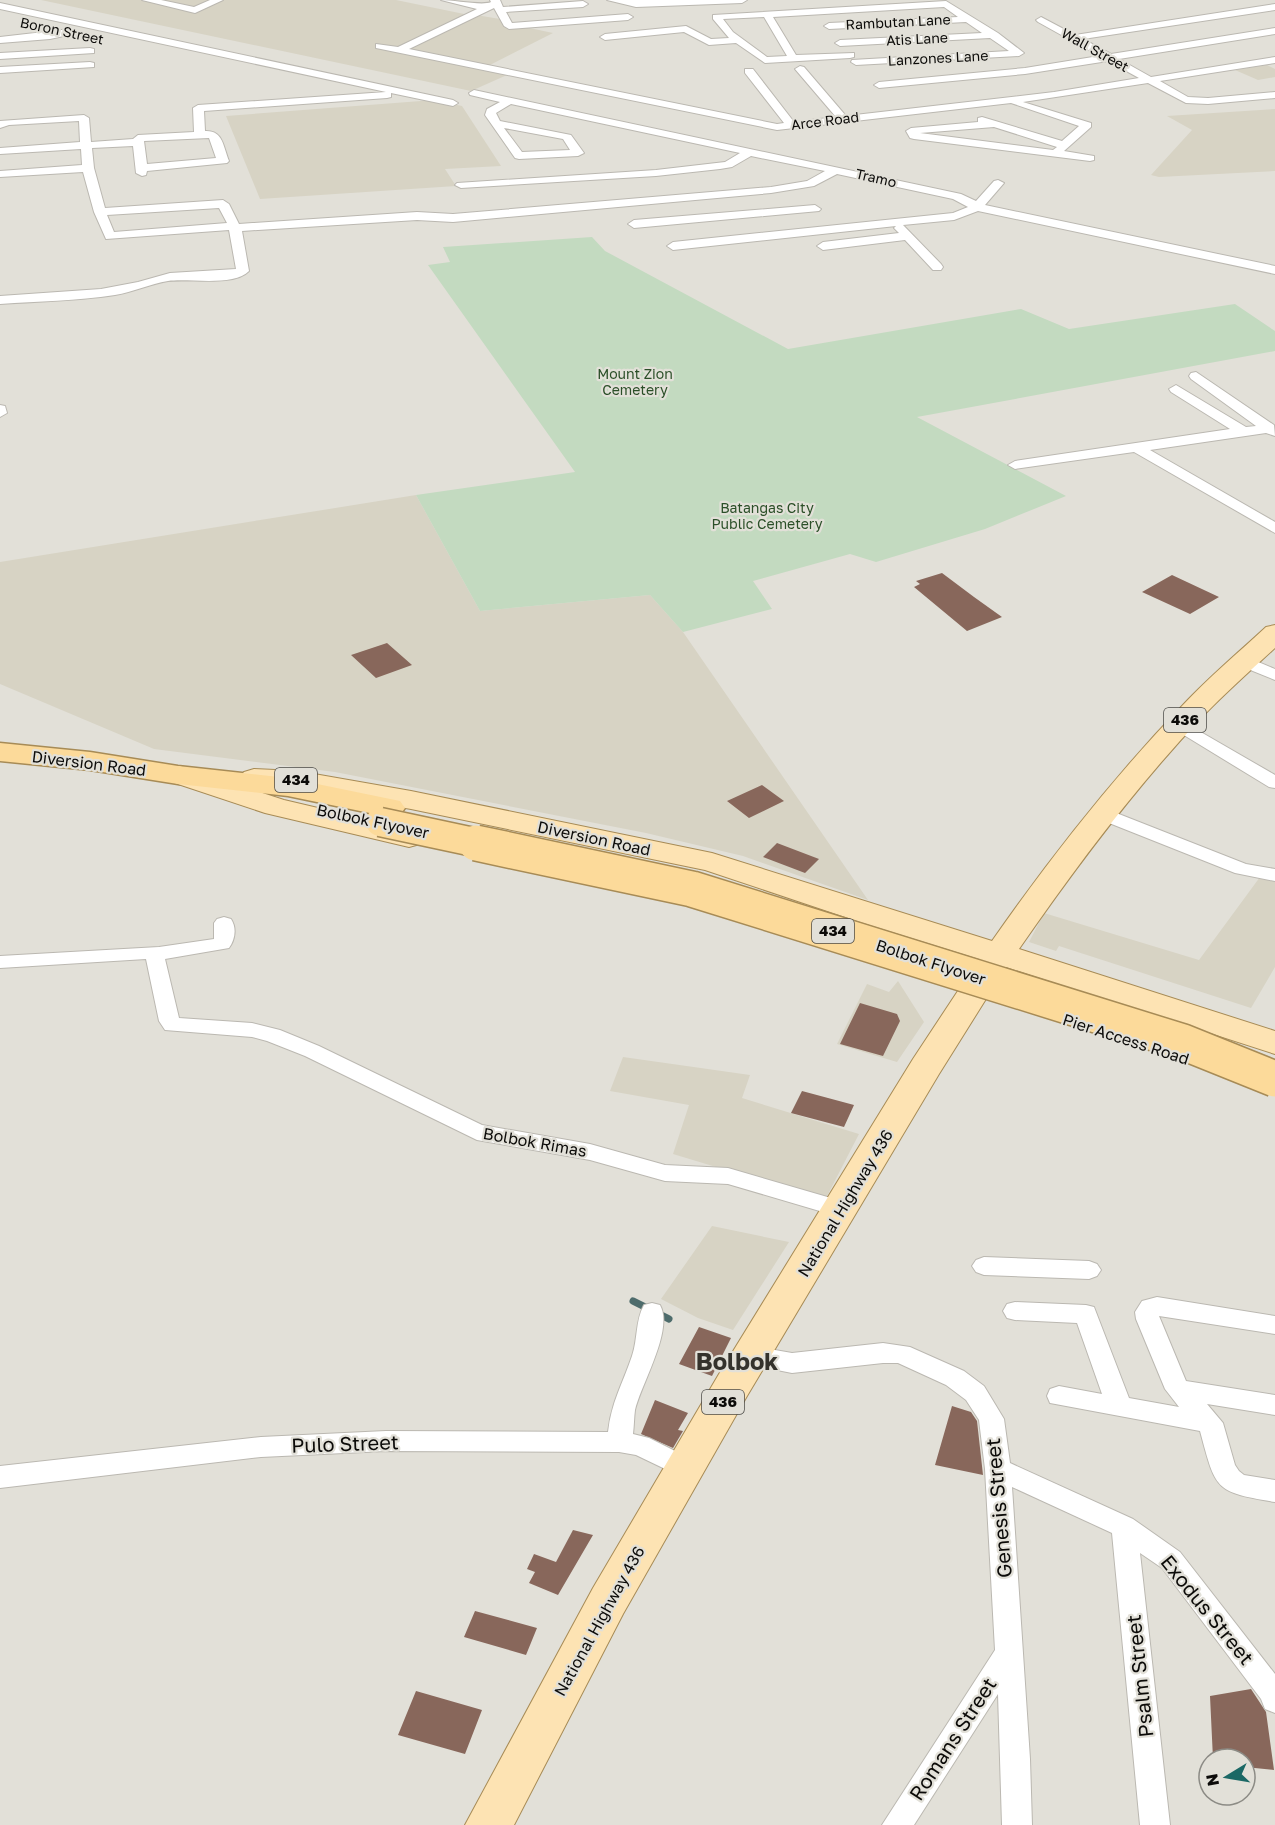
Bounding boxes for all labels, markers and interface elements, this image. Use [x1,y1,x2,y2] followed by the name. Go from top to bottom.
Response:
[845,10,951,33] street label: Rambutan Lane
[19,13,105,48] street label: Boron Street
[1058,24,1132,75] street label: Wall Street
[886,28,948,49] street label: Atis Lane
[887,46,989,69] street label: Lanzones Lane
[790,108,860,133] street label: Arce Road
[854,165,898,190] street label: Tramo
[597,365,673,398] park label: Mount Zion Cemetery
[711,499,823,532] park label: Batangas City Public Cemetery
[1164,708,1206,732] road number: 436
[31,746,147,780] street label: Diversion Road
[275,768,317,792] road number: 434
[315,799,431,843] street label: Bolbok Flyover
[536,816,652,860] street label: Diversion Road
[812,919,854,943] road number: 434
[874,935,988,989] street label: Bolbok Flyover
[1060,1009,1192,1069] street label: Pier Access Road
[482,1123,588,1161] street label: Bolbok Rimas
[793,1126,897,1280] street label: National Highway 436
[696,1346,778,1375] district label: Bolbok
[702,1390,744,1414] road number: 436
[291,1429,399,1457] street label: Pulo Street
[980,1437,1016,1579] street label: Genesis Street
[549,1542,649,1700] street label: National Highway 436
[1156,1550,1259,1669] street label: Exodus Street
[1121,1614,1157,1739] street label: Psalm Street
[904,1673,1001,1804] street label: Romans Street
[1197,1747,1257,1807] north arrow
[1201,1772,1223,1788] text: N

